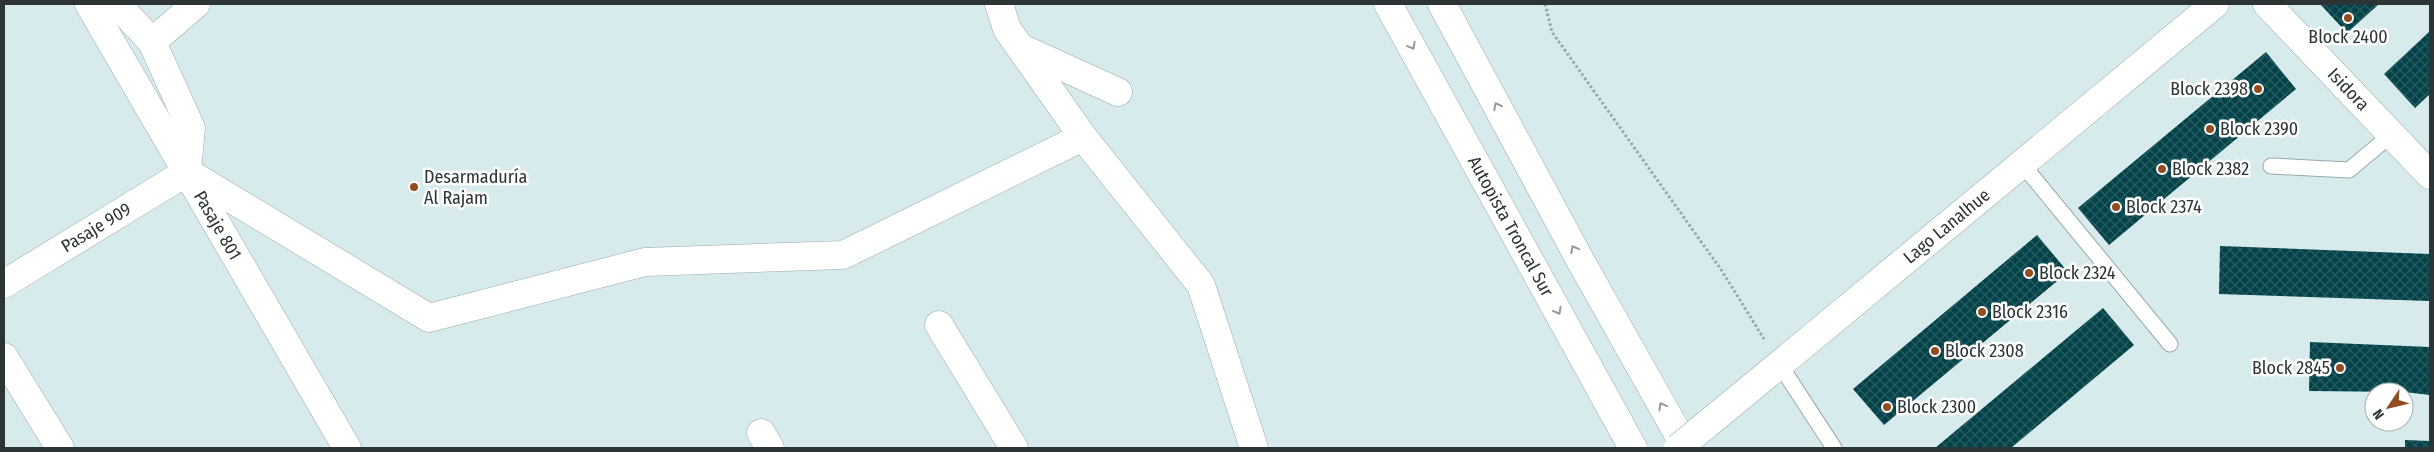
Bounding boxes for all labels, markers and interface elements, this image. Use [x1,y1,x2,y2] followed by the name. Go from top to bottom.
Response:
[2342,12,2354,24] marker: Block 2400
[2308,26,2388,48] place label: Block 2400
[1406,41,1416,50] one-way arrow
[2323,63,2374,115] street label: Isidora
[2170,78,2248,100] place label: Block 2398
[2252,83,2264,95] marker: Block 2398
[1493,102,1503,111] one-way arrow
[2220,118,2298,140] place label: Block 2390
[2204,123,2216,135] marker: Block 2390
[1463,152,1559,301] street label: Autopista Troncal Sur
[2172,158,2249,180] place label: Block 2382
[2156,163,2168,175] marker: Block 2382
[424,166,528,209] place label: Desarmaduría Al Rajam
[408,181,420,193] marker: Desarmaduría Al Rajam
[1899,184,1995,268] street label: Lago Lanalhue
[189,187,246,264] street label: Pasaje 801
[2126,196,2202,218] place label: Block 2374
[57,198,135,257] street label: Pasaje 909
[2110,201,2122,213] marker: Block 2374
[1570,245,1580,254] one-way arrow
[2039,262,2116,284] place label: Block 2324
[2023,267,2035,279] marker: Block 2324
[1992,301,2068,323] place label: Block 2316
[1552,306,1562,315] one-way arrow
[1976,306,1988,318] marker: Block 2316
[1945,340,2024,362] place label: Block 2308
[1929,345,1941,357] marker: Block 2308
[2252,357,2330,379] place label: Block 2845
[2334,362,2346,374] marker: Block 2845
[2364,382,2414,432] north arrow
[1897,396,1976,418] place label: Block 2300
[1881,401,1893,413] marker: Block 2300
[1658,402,1668,411] one-way arrow
[2369,406,2388,422] text: N

